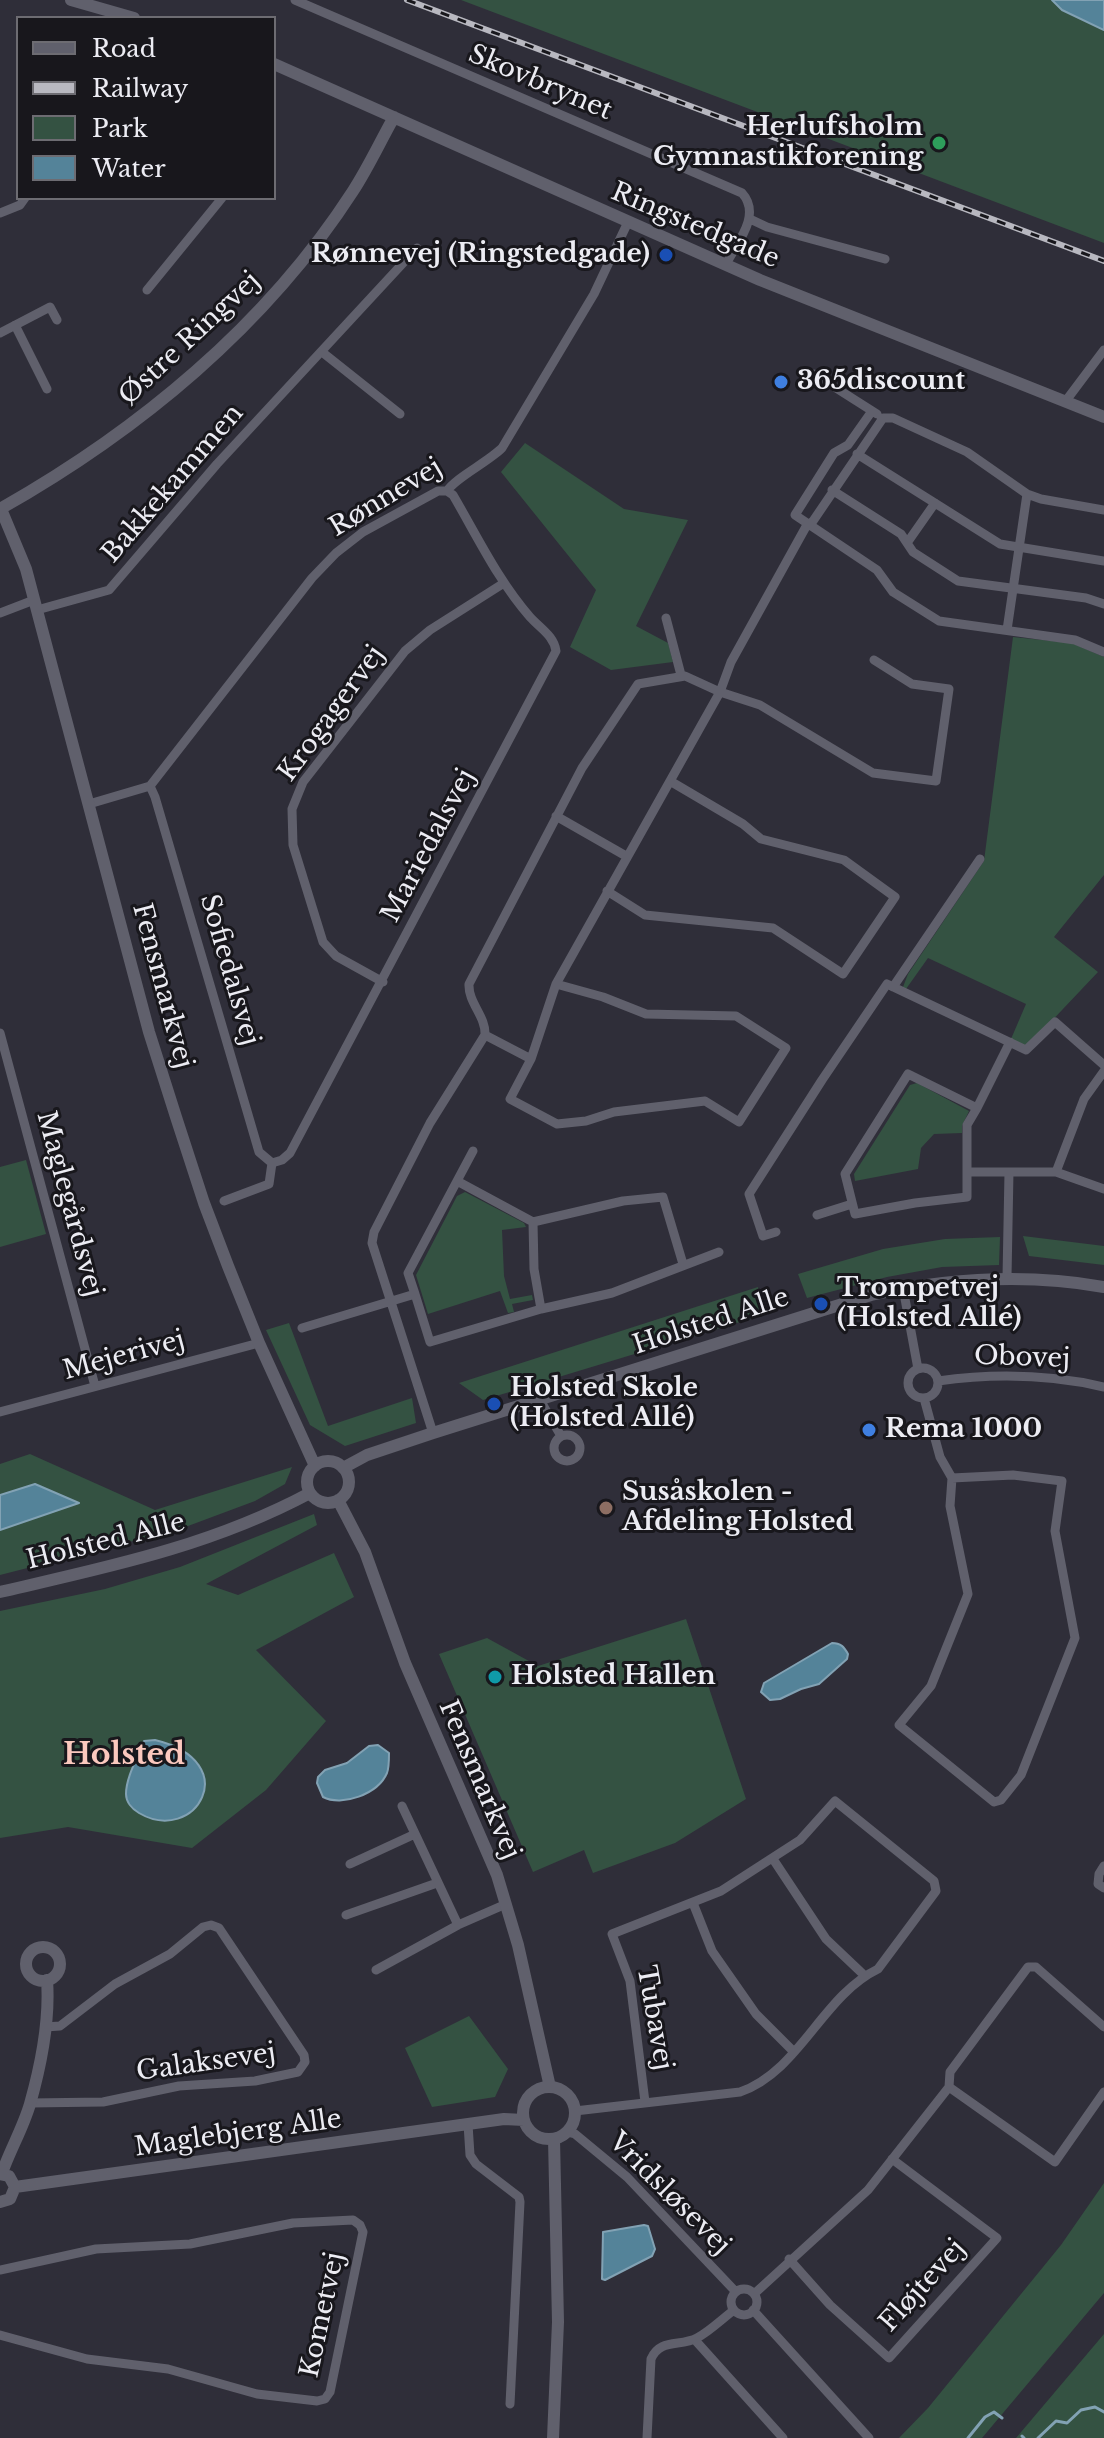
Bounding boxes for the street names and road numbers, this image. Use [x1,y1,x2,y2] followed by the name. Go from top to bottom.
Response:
[464,39,616,127] street label: Skovbrynet
[606,177,784,275] street label: Ringstedgade
[113,266,267,412] street label: Østre Ringvej
[96,399,250,569] street label: Bakkekammen
[324,452,448,544] street label: Rønnevej
[272,640,392,788] street label: Krogagervej
[376,764,482,928] street label: Mariedalsvej
[193,891,265,1049] street label: Sofiedalsvej
[125,900,199,1072] street label: Fensmarkvej
[29,1108,109,1300] street label: Maglegårdsvej
[629,1282,793,1362] street label: Holsted Alle
[60,1325,188,1387] street label: Mejerivej
[973,1341,1071,1375] street label: Obovej
[24,1507,188,1577] street label: Holsted Alle
[431,1696,527,1864] street label: Fensmarkvej
[629,1963,679,2073] street label: Tubavej
[134,2038,278,2088] street label: Galaksevej
[132,2104,344,2164] street label: Maglebjerg Alle
[602,2127,736,2261] street label: Vridsløsevej
[874,2233,972,2339] street label: Fløjtevej
[295,2250,351,2380] street label: Kometvej

